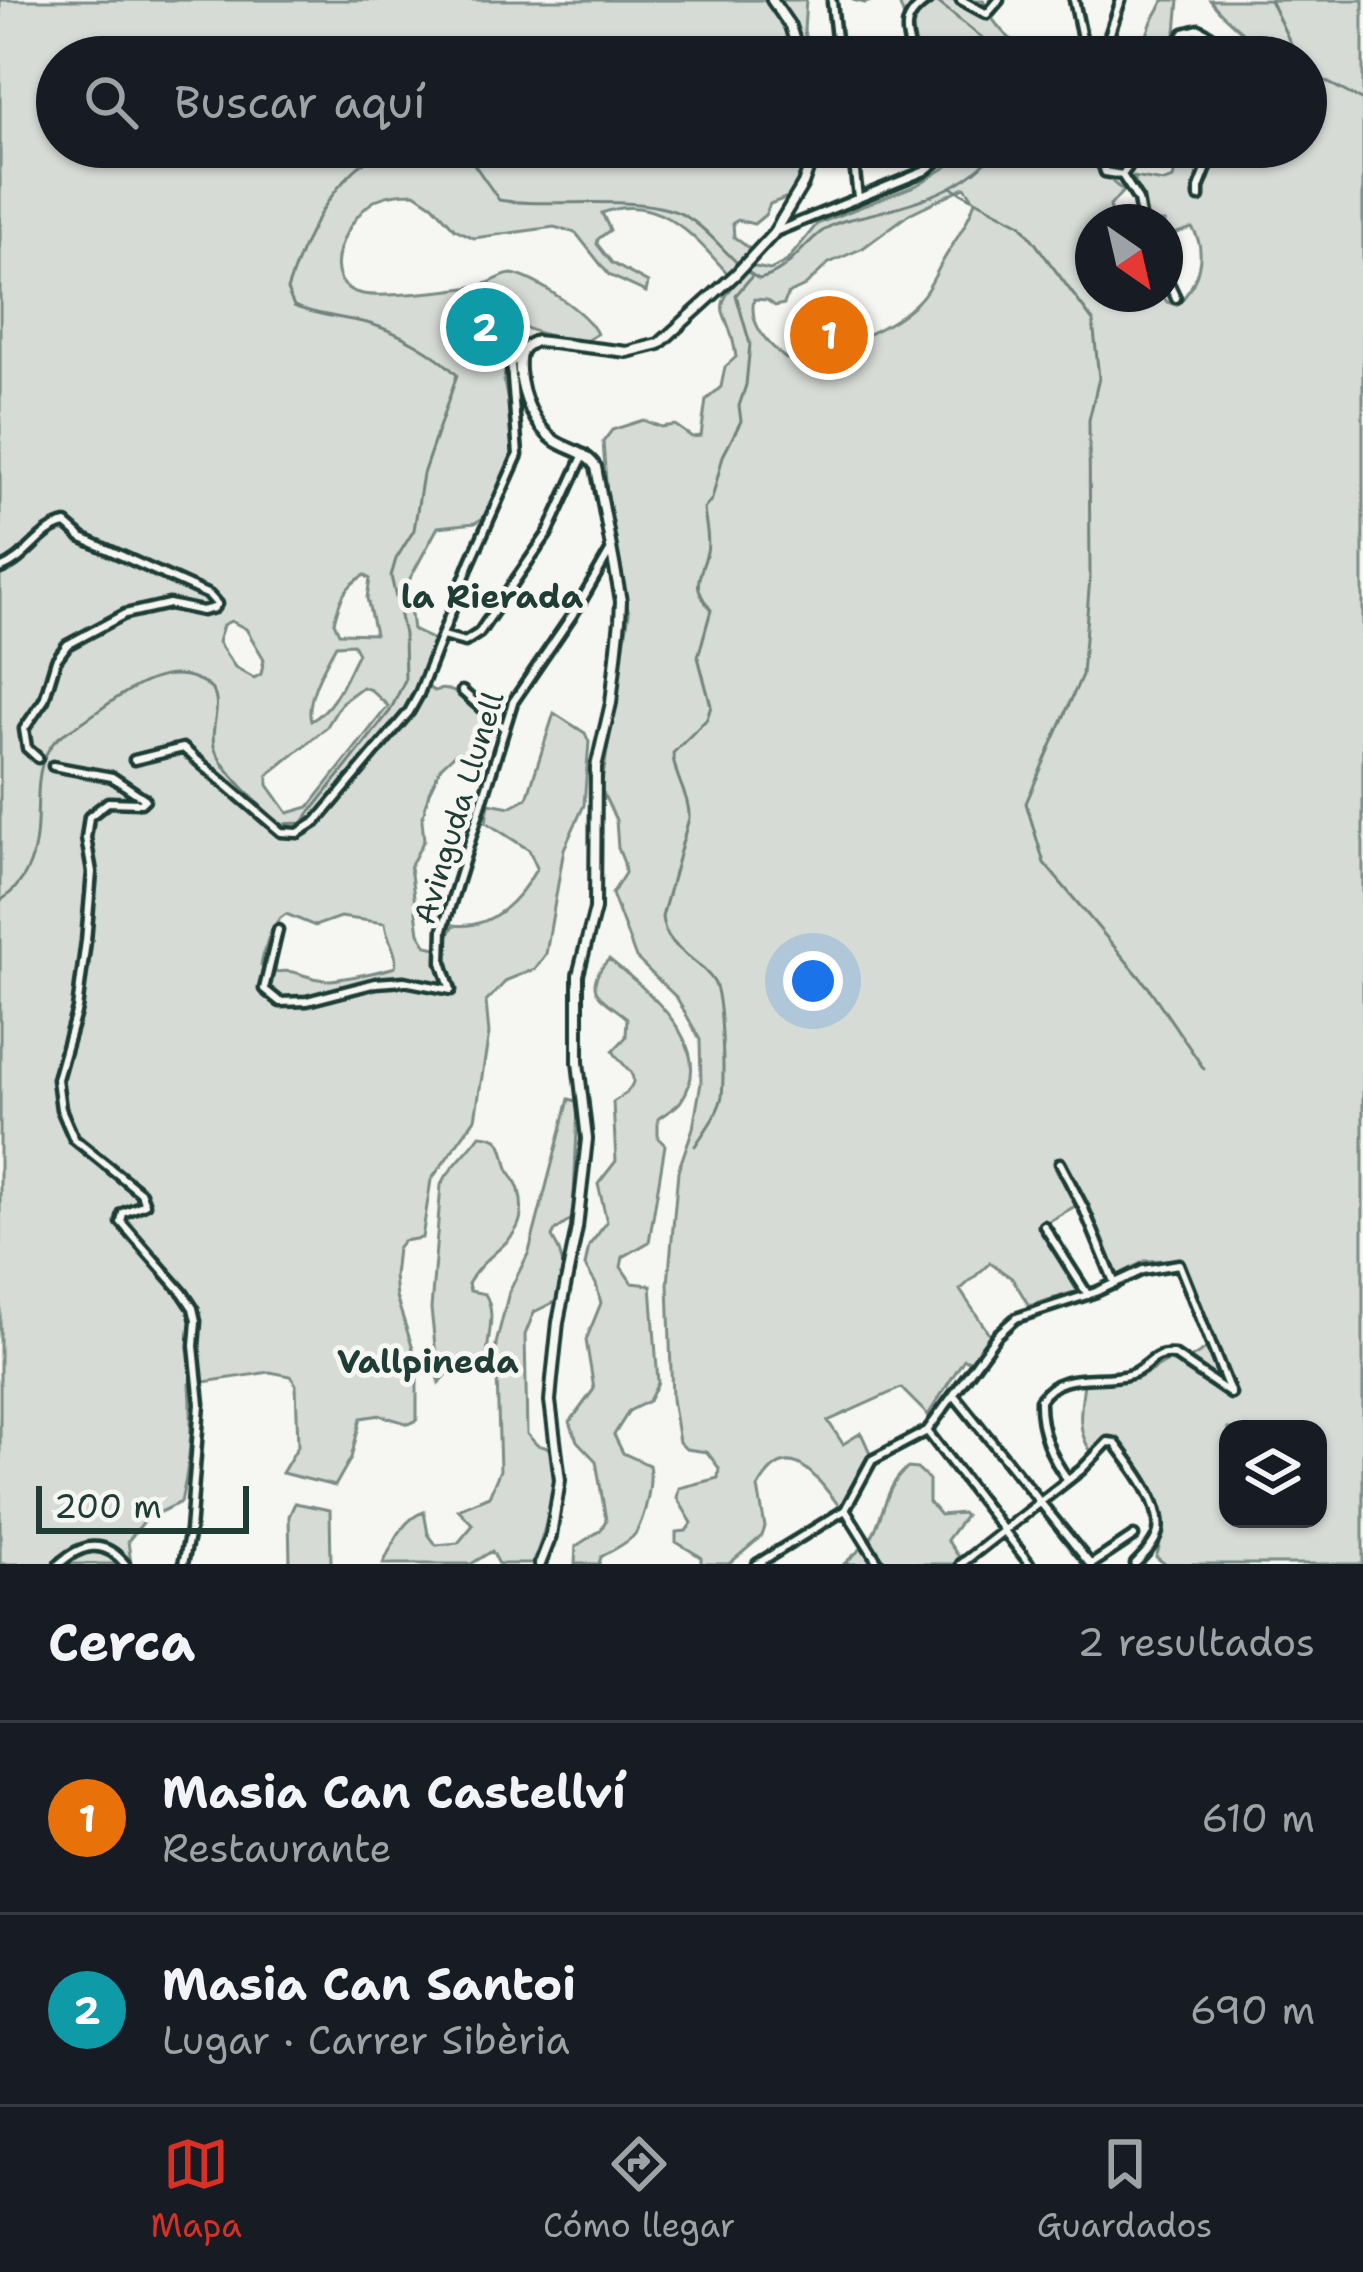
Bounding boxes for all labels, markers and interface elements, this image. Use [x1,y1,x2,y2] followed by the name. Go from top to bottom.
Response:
[36,36,1327,168] search box
[78,69,144,135] icon: search
[174,72,426,132] text: Buscar aquí
[1075,204,1183,312] north arrow
[446,282,524,372] pin: 2
[790,290,868,380] pin: 1
[401,574,584,619] district label: la Rierada
[404,687,513,929] street label: Avinguda Llunell
[783,951,843,1011] your location
[337,1339,519,1384] district label: Vallpineda
[1219,1420,1327,1528] map controls
[1219,1420,1327,1528] button: layers
[36,1480,249,1533] scale bar
[54,1484,162,1529] text: 200 m
[48,1608,195,1676] text: Cerca
[1077,1616,1315,1668] text: 2 resultados
[162,1762,626,1822] text: Masia Can Castellví
[78,1792,96,1844] text: 1
[1201,1792,1315,1844] text: 610 m
[162,1822,392,1874] text: Restaurante
[162,1954,576,2014] text: Masia Can Santoi
[73,1984,101,2036] text: 2
[1190,1984,1315,2036] text: 690 m
[162,2014,570,2066] text: Lugar · Carrer Sibèria
[151,2131,242,2248] tab: Mapa
[543,2131,735,2248] tab: Cómo llegar
[1037,2131,1212,2248] tab: Guardados

